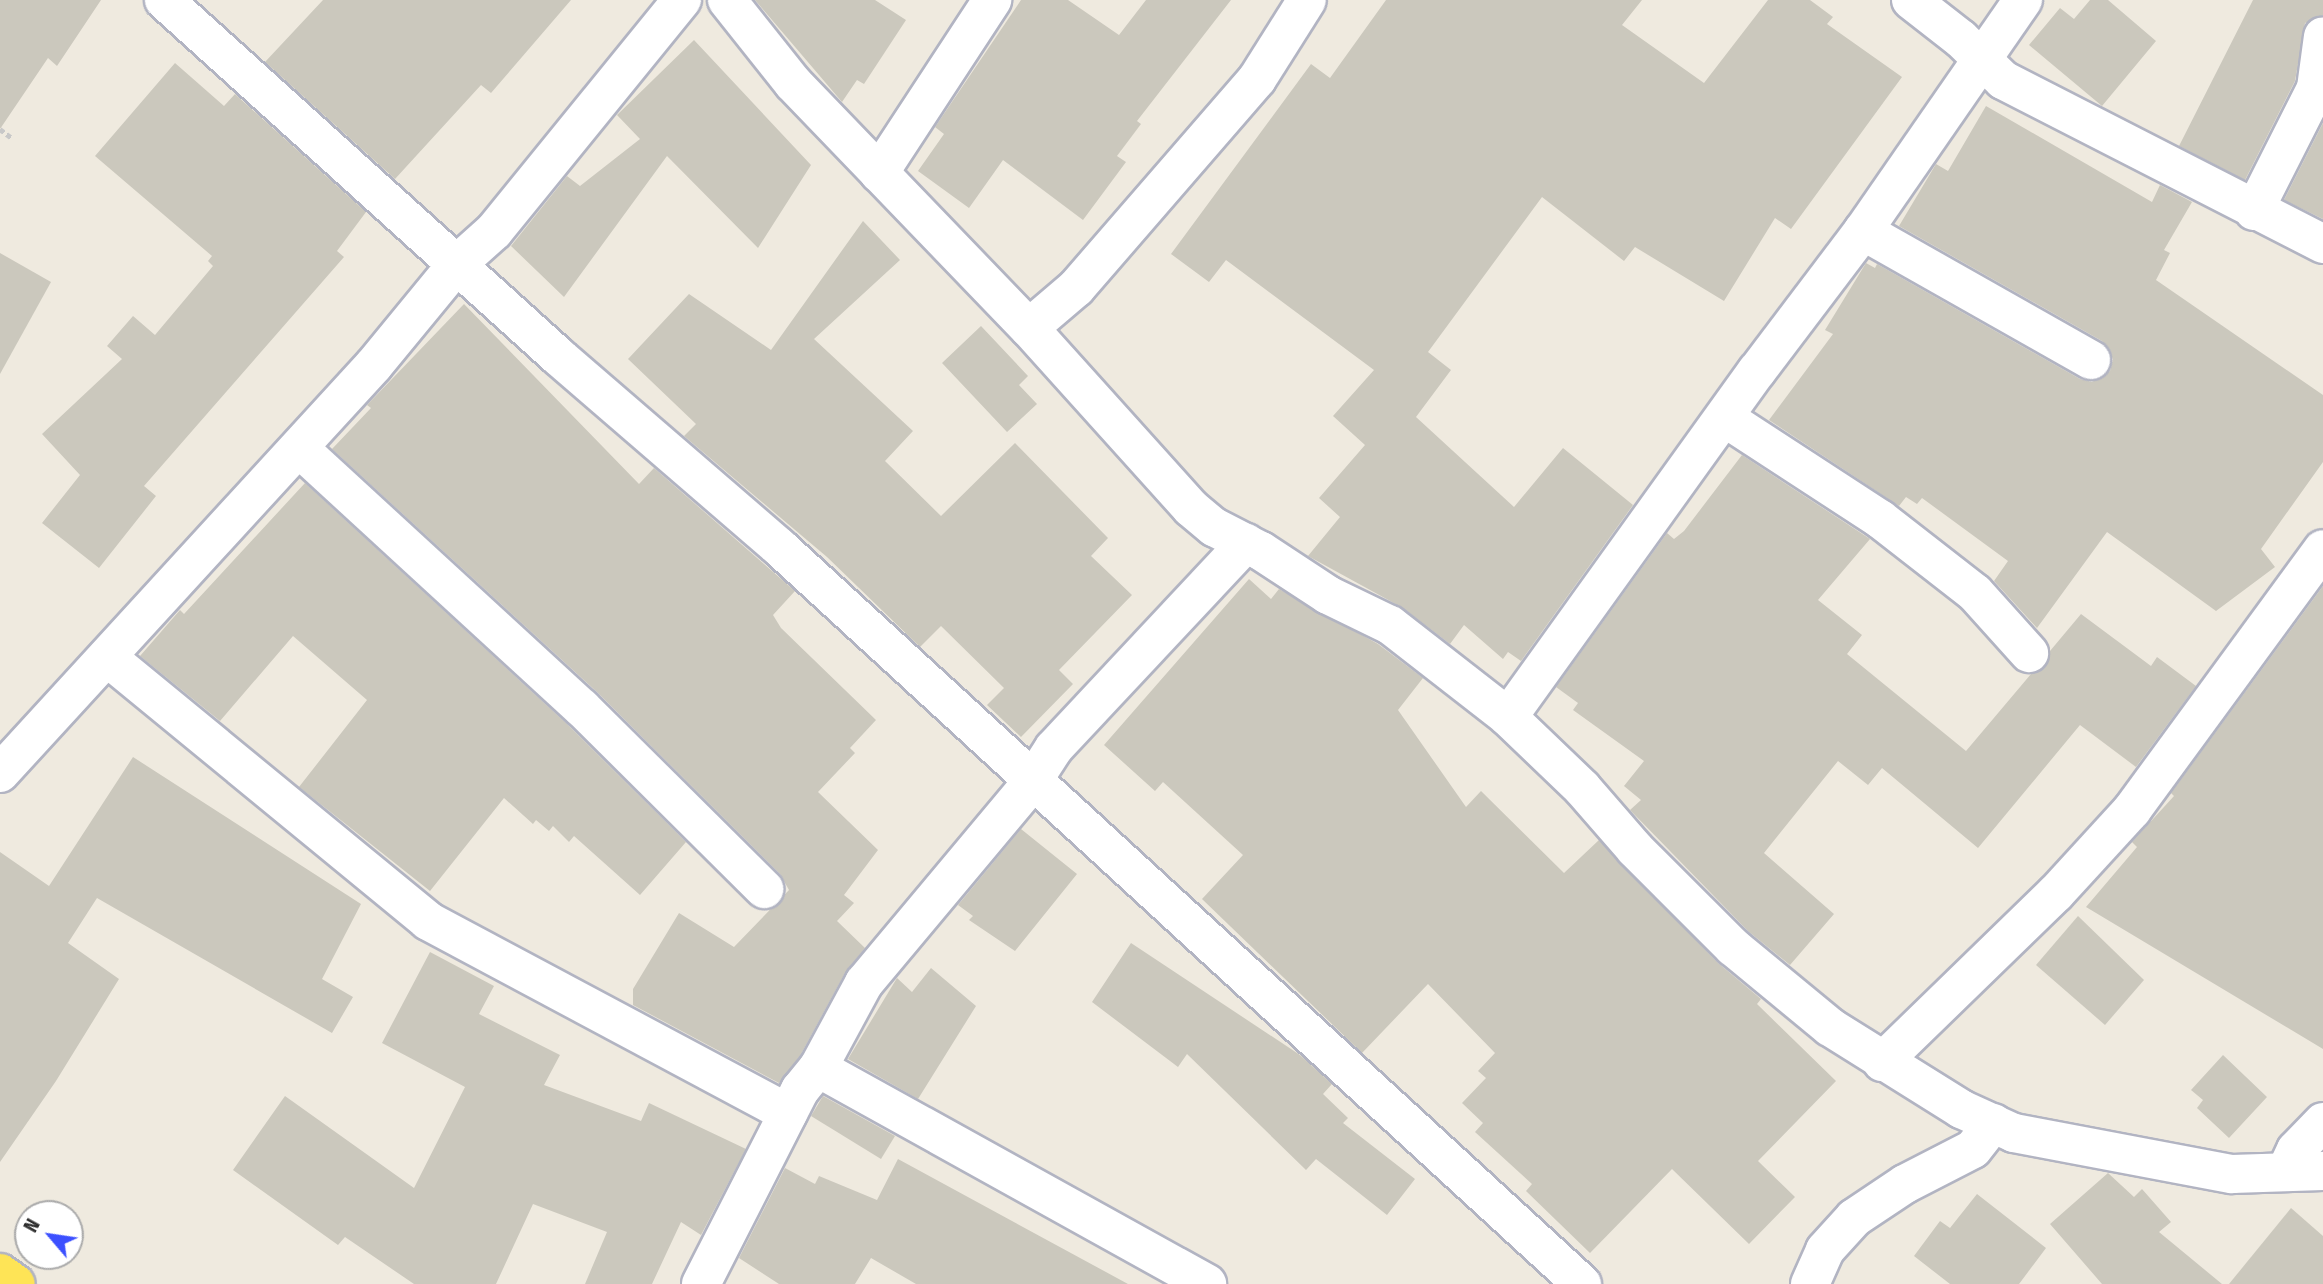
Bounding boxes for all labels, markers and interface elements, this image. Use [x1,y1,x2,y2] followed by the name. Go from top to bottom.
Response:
[14,1200,84,1270] north arrow
[19,1215,45,1236] text: N

